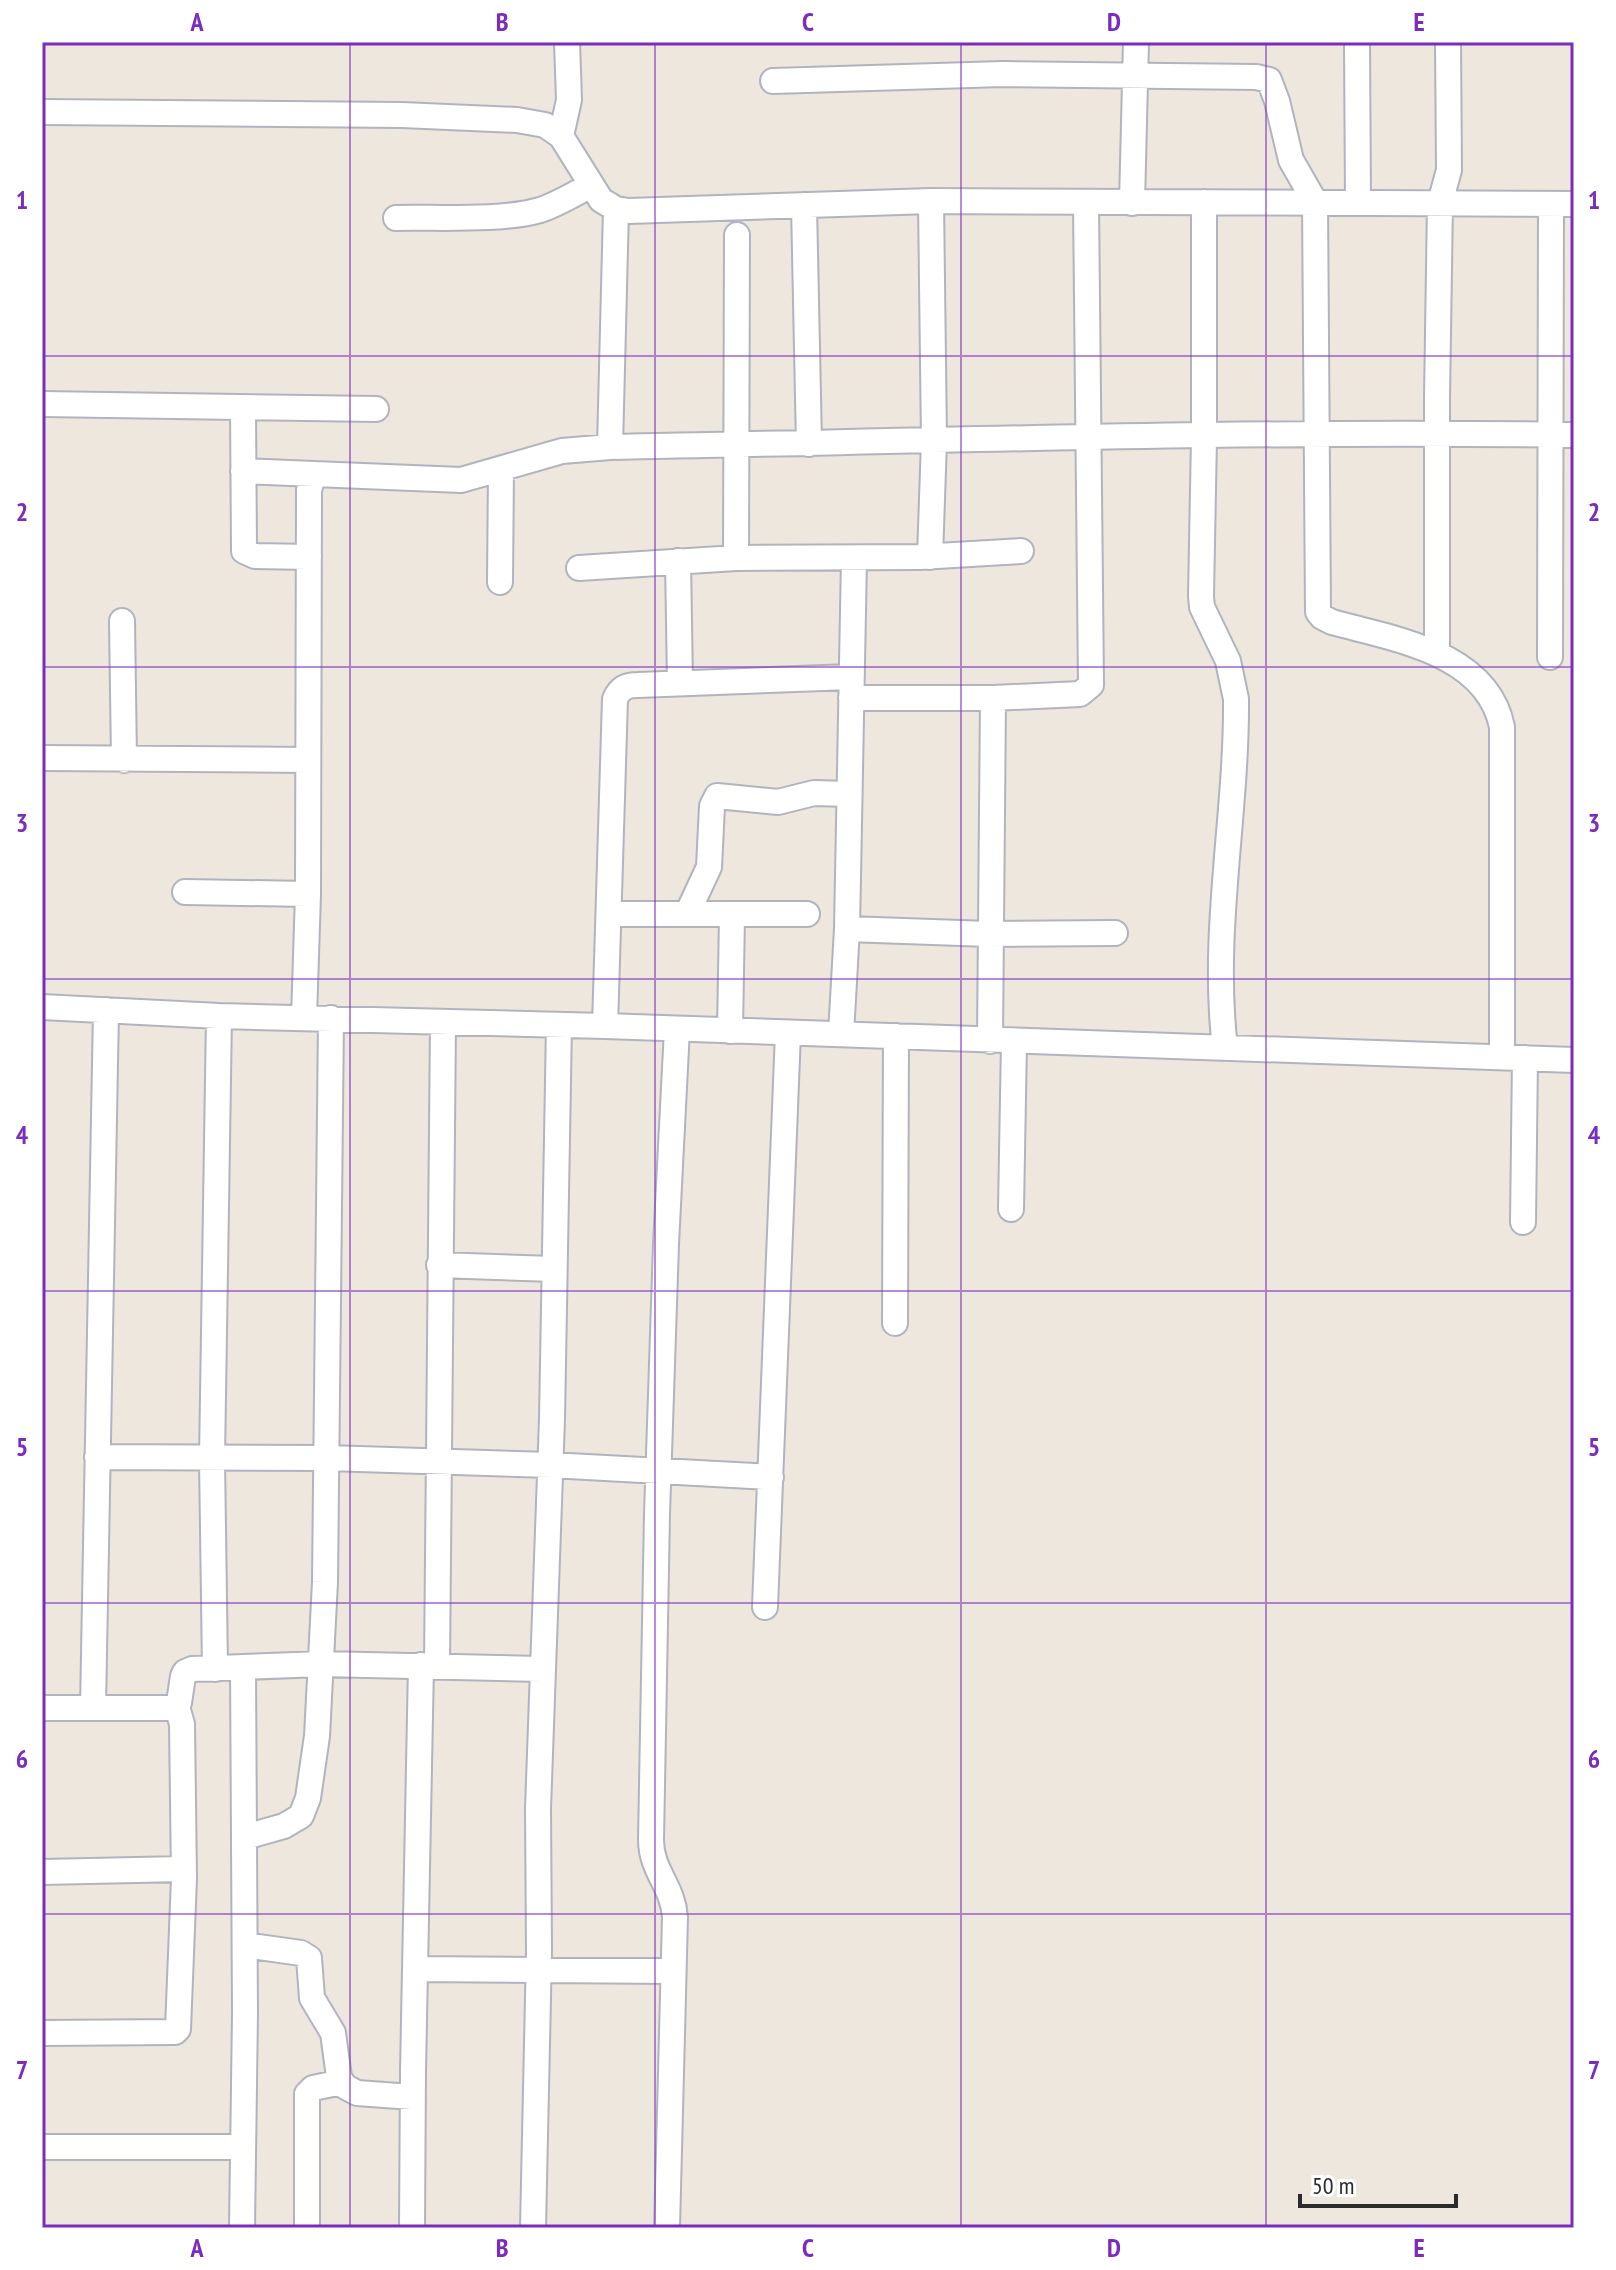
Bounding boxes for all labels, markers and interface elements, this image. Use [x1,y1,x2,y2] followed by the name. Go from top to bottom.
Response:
[189,5,204,38] text: A
[496,5,509,38] text: B
[802,5,814,38] text: C
[1107,5,1121,38] text: D
[1413,5,1425,38] text: E
[16,183,28,216] text: 1
[1588,183,1600,216] text: 1
[16,495,28,528] text: 2
[1588,495,1600,528] text: 2
[16,806,28,839] text: 3
[1588,806,1600,839] text: 3
[16,1118,29,1151] text: 4
[1588,1118,1601,1151] text: 4
[16,1430,28,1463] text: 5
[1588,1430,1600,1463] text: 5
[16,1742,28,1775] text: 6
[1588,1742,1600,1775] text: 6
[16,2053,28,2086] text: 7
[1588,2053,1600,2086] text: 7
[1300,2158,1456,2208] scale bar
[1312,2170,1354,2201] text: 50 m
[189,2231,204,2264] text: A
[496,2231,509,2264] text: B
[802,2231,814,2264] text: C
[1107,2231,1121,2264] text: D
[1413,2231,1425,2264] text: E

